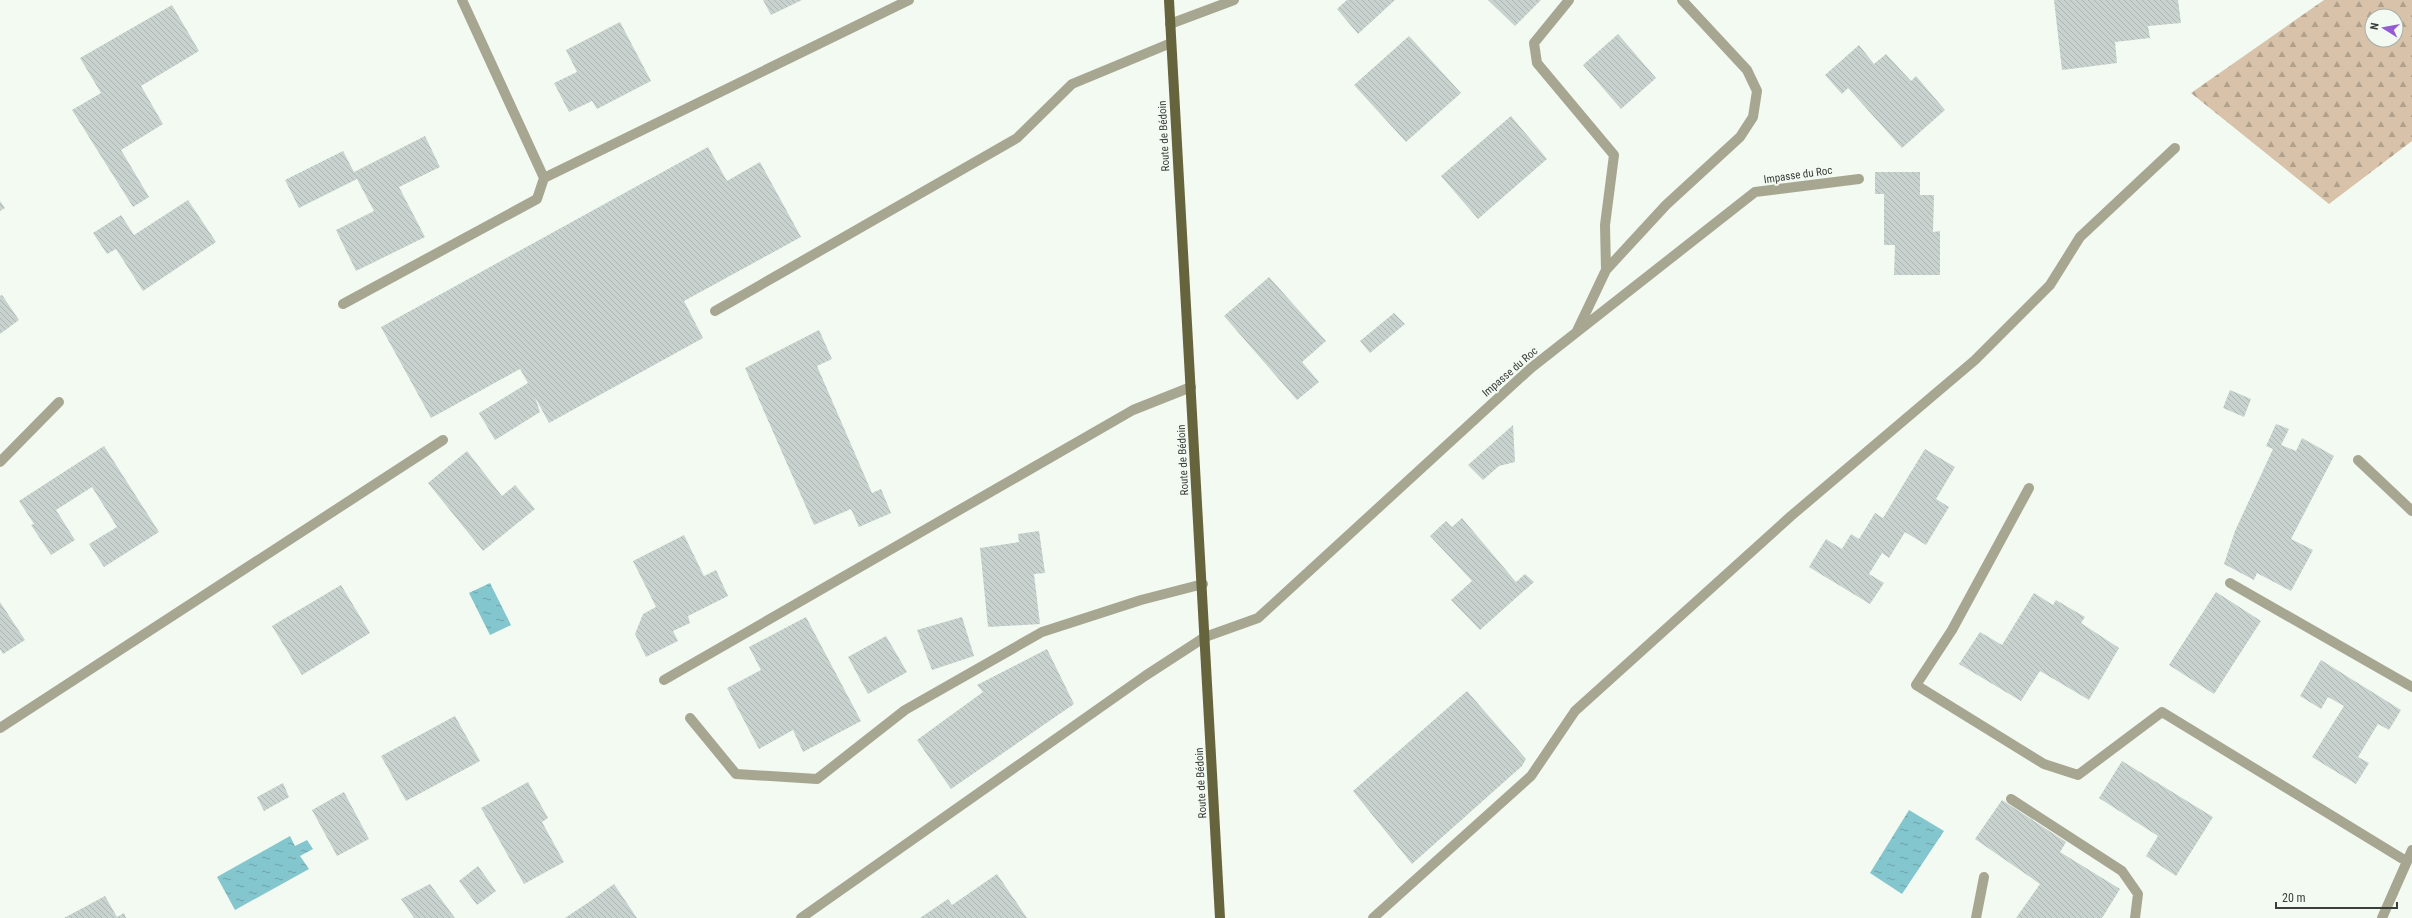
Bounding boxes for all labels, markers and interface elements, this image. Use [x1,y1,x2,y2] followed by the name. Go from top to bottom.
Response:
[2364,8,2404,48] north arrow
[2368,21,2382,31] text: N
[1156,100,1172,172] street label: Route de Bédoin
[1763,164,1833,186] street label: Impasse du Roc
[1480,344,1540,400] street label: Impasse du Roc
[1175,424,1191,496] street label: Route de Bédoin
[1193,747,1209,819] street label: Route de Bédoin
[2276,884,2397,910] scale bar
[2282,891,2306,905] text: 20 m

